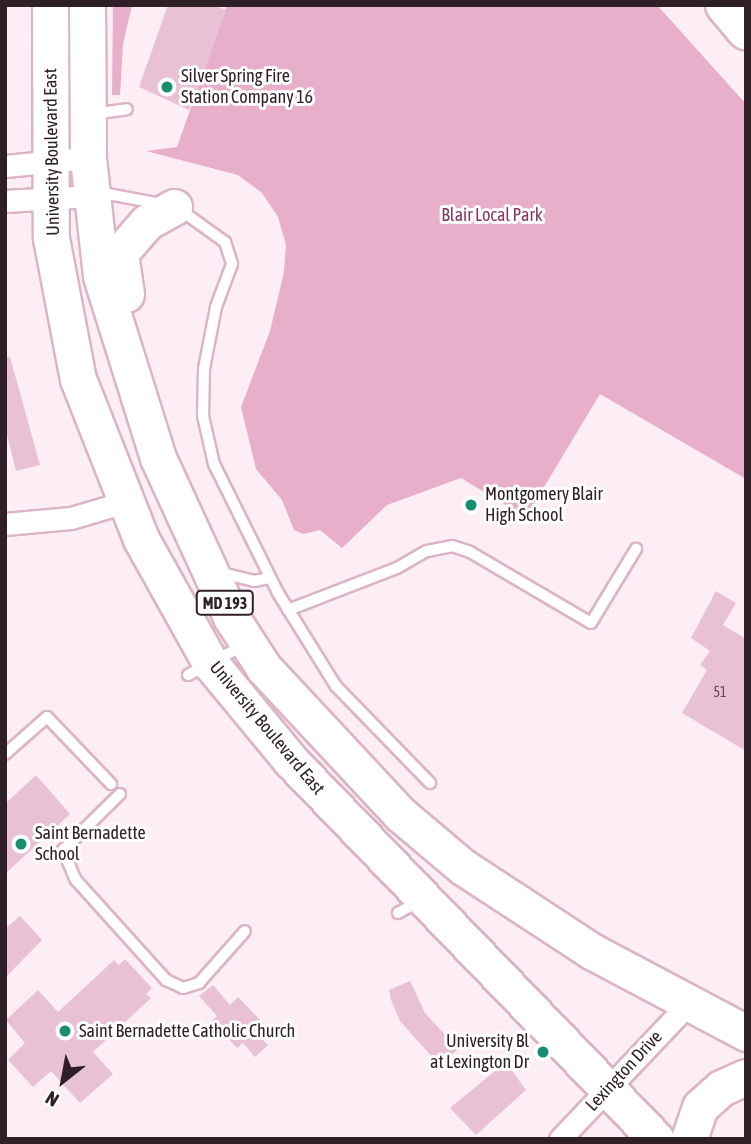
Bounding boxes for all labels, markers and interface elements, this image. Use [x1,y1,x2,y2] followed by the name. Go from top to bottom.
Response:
[181,66,313,108] place label: Silver Spring Fire Station Company 16
[40,68,64,236] street label: University Boulevard East
[159,79,175,95] marker: Silver Spring Fire Station Company 16
[441,204,543,226] park label: Blair Local Park
[485,484,603,526] place label: Montgomery Blair High School
[463,497,479,513] marker: Montgomery Blair High School
[195,590,255,616] road number: MD 193
[205,657,329,799] street label: University Boulevard East
[713,684,727,700] house number: 51
[35,823,146,866] place label: Saint Bernadette School
[13,836,29,852] marker: Saint Bernadette School
[79,1020,295,1042] place label: Saint Bernadette Catholic Church
[57,1023,73,1039] marker: Saint Bernadette Catholic Church
[581,1026,667,1116] street label: Lexington Drive
[430,1031,529,1074] place label: University Bl at Lexington Dr
[535,1044,551,1060] marker: University Bl at Lexington Dr
[28,1046,98,1116] north arrow
[42,1087,63,1111] text: N

